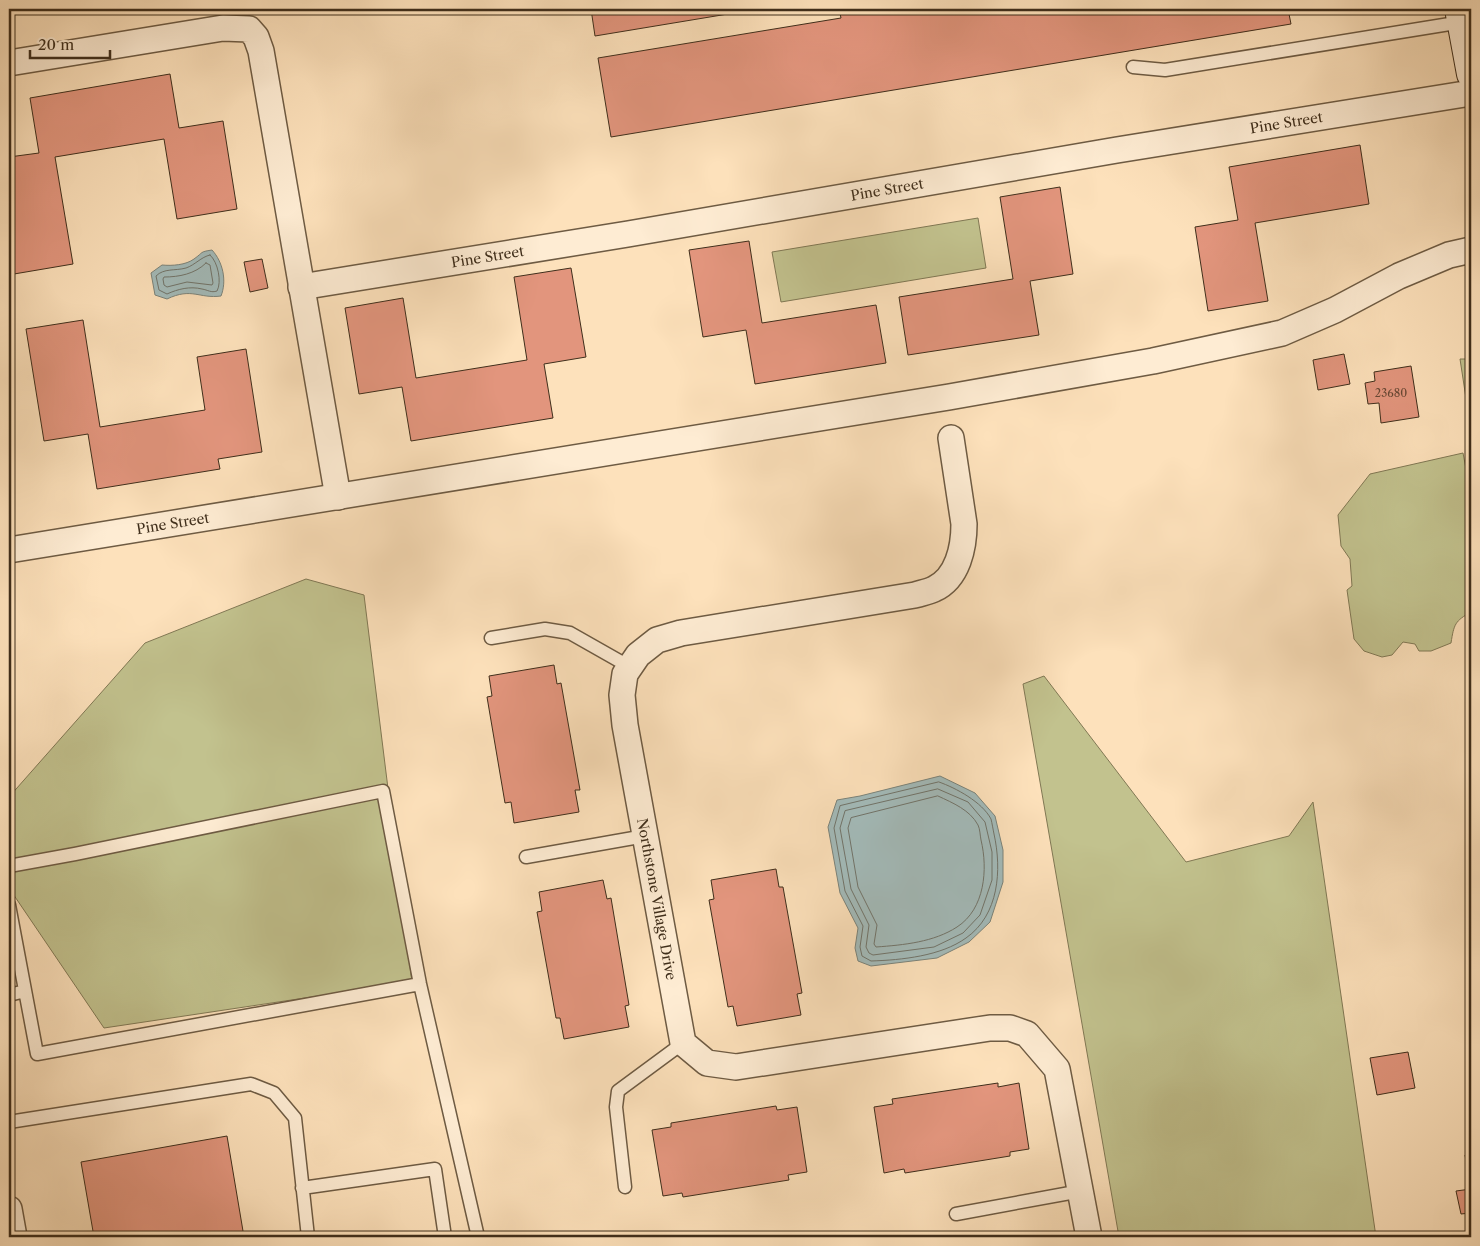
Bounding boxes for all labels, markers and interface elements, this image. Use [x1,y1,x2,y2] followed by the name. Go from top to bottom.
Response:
[30,28,110,60] scale bar
[38,35,74,54] text: 20 m
[1249,108,1324,137] street label: Pine Street
[849,174,925,205] street label: Pine Street
[450,242,525,272] street label: Pine Street
[1375,386,1407,400] house number: 23680
[135,509,211,538] street label: Pine Street
[633,817,680,982] street label: Northstone Village Drive

